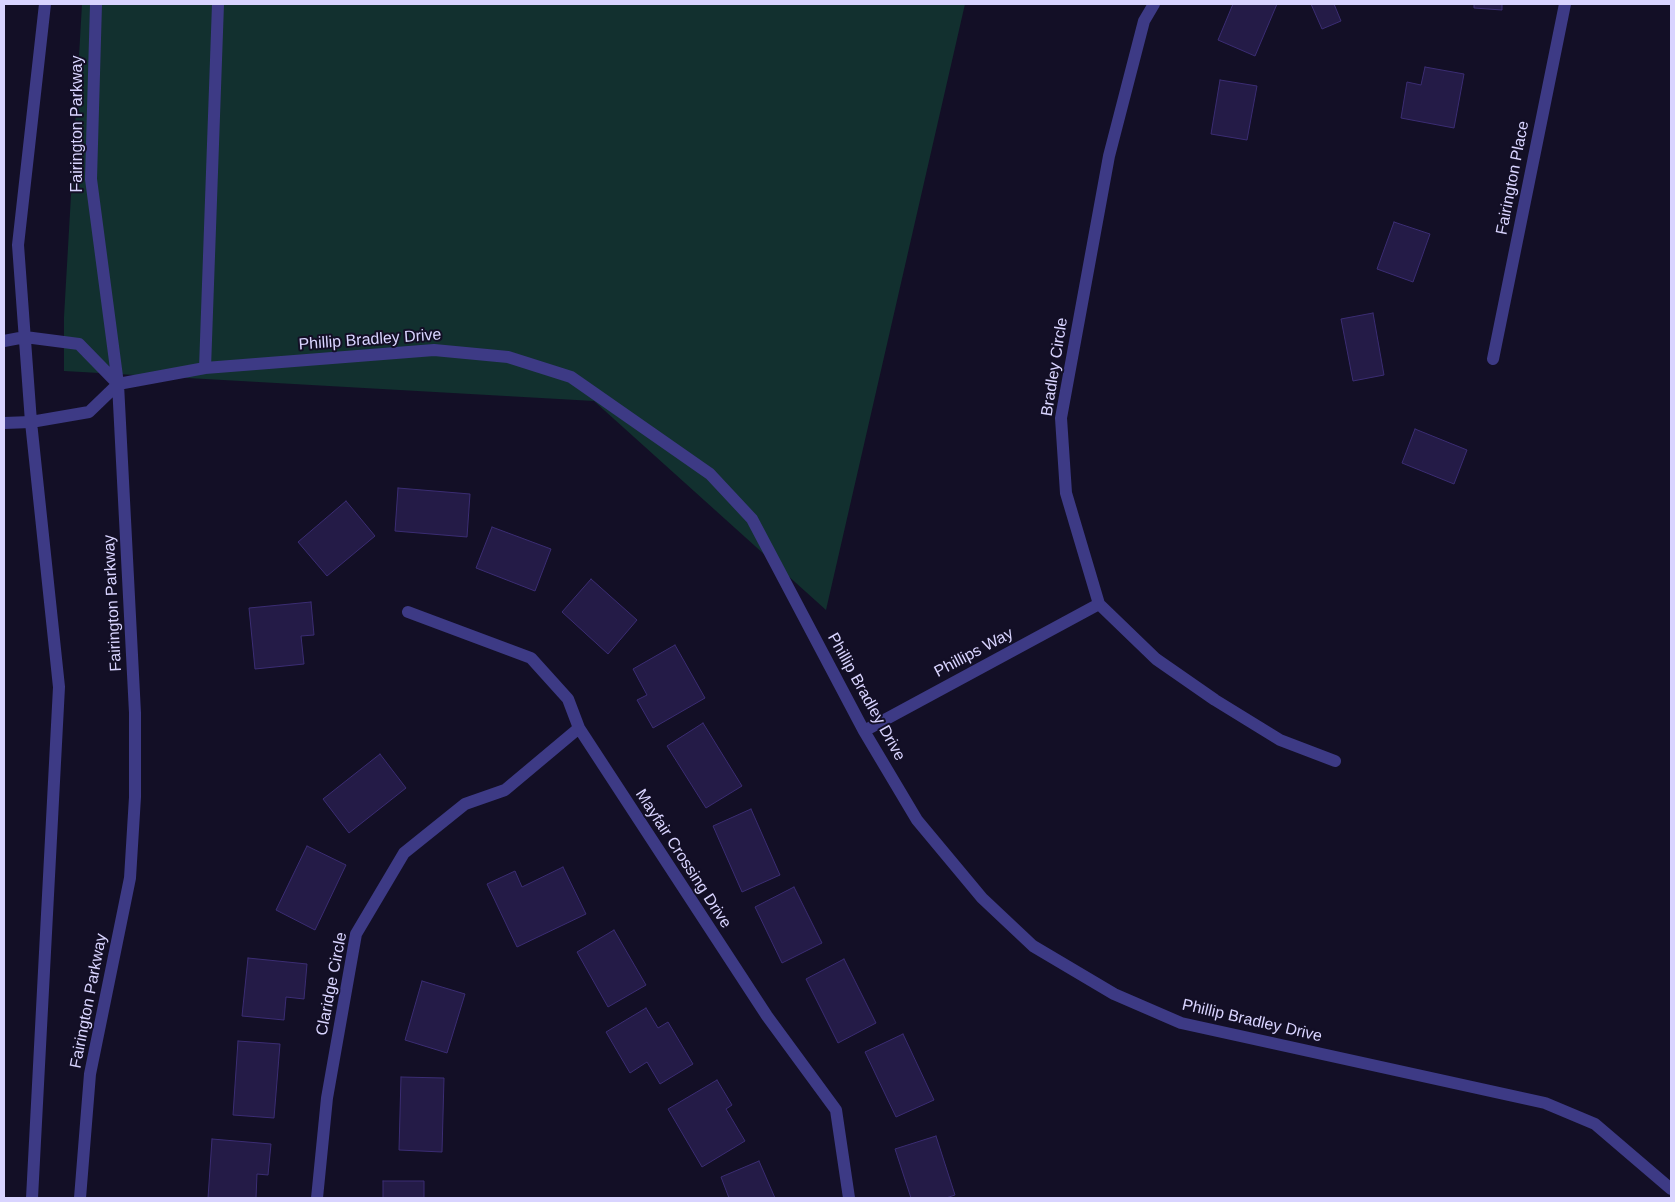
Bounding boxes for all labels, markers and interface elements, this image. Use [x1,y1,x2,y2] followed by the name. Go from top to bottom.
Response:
[68,56,88,192] street label: Fairington Parkway
[1493,119,1533,237] street label: Fairington Place
[1038,316,1072,418] street label: Bradley Circle
[298,325,442,355] street label: Phillip Bradley Drive
[100,534,126,672] street label: Fairington Parkway
[931,624,1017,682] street label: Phillips Way
[823,630,909,764] street label: Phillip Bradley Drive
[631,786,735,932] street label: Mayfair Crossing Drive
[313,931,351,1037] street label: Claridge Circle
[67,932,111,1070] street label: Fairington Parkway
[1180,996,1324,1046] street label: Phillip Bradley Drive

